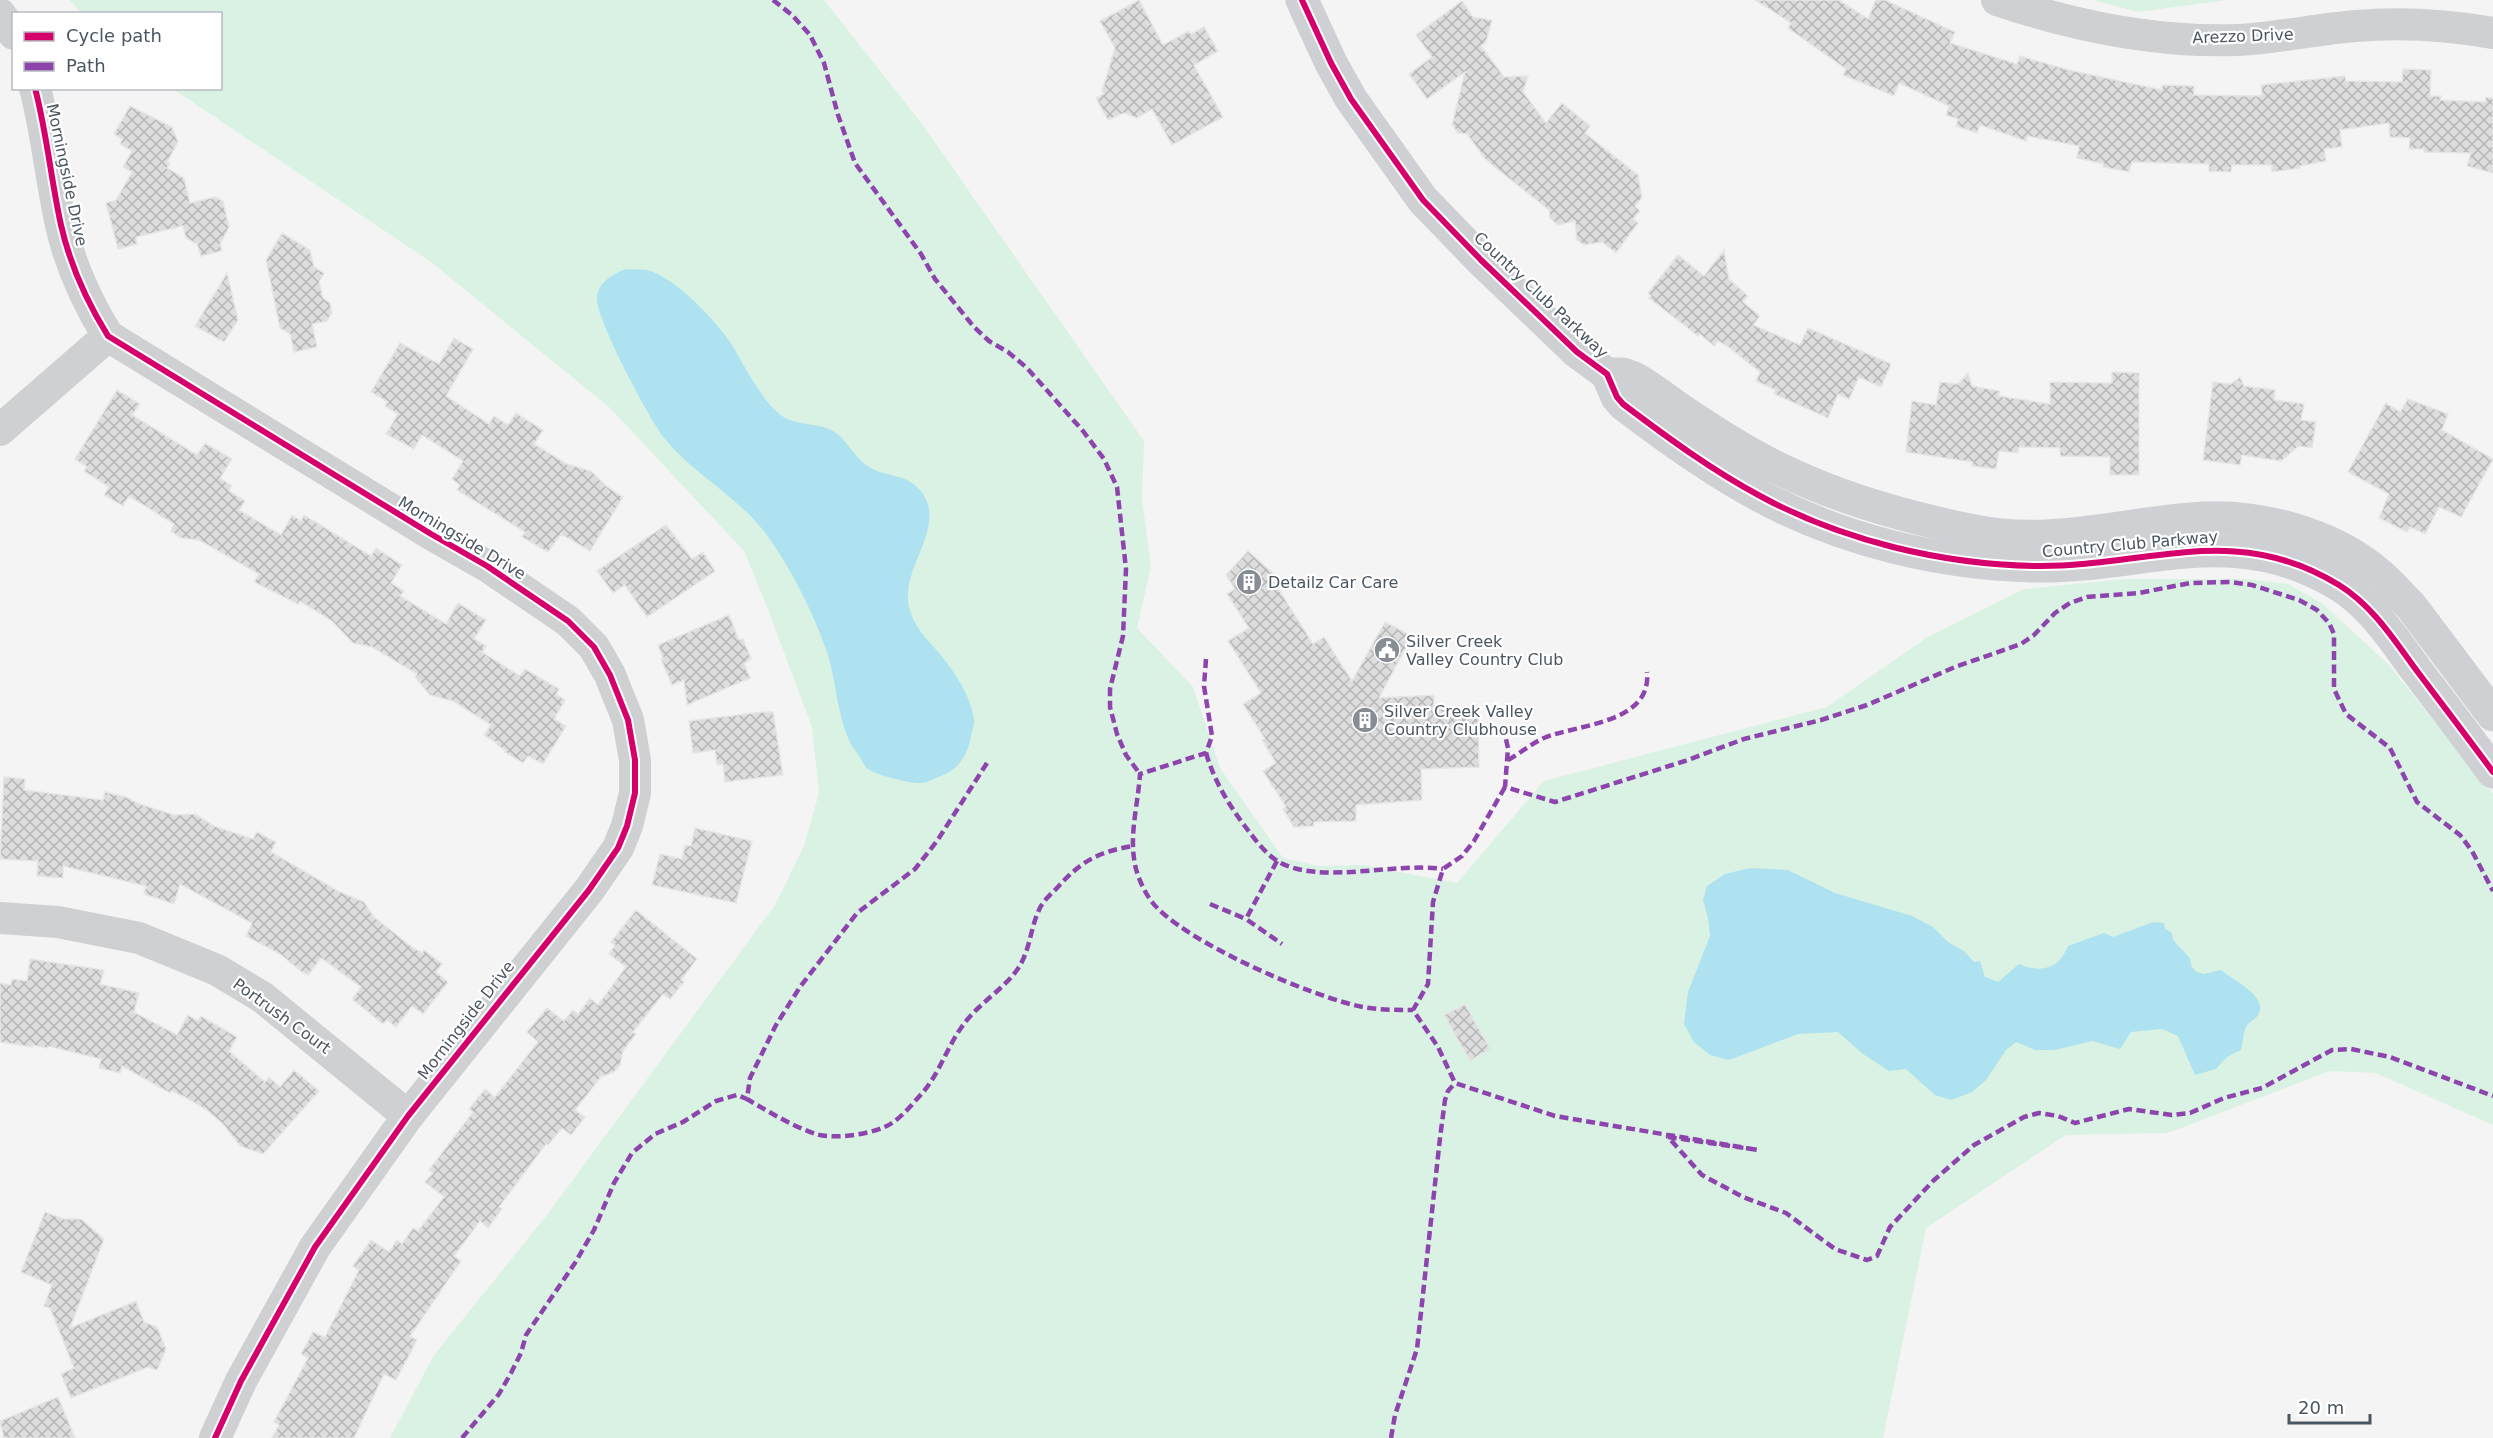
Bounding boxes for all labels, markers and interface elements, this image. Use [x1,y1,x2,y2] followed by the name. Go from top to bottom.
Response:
[12,12,222,90] legend
[66,25,162,46] text: Cycle path
[2192,25,2294,47] street label: Arezzo Drive
[66,55,106,76] text: Path
[43,102,91,248] street label: Morningside Drive
[1470,228,1612,362] street label: Country Club Parkway
[395,492,529,584] street label: Morningside Drive
[2041,527,2219,561] street label: Country Club Parkway
[1234,567,1264,597] building icon: Detailz Car Care
[1268,573,1398,592] place label: Detailz Car Care
[1406,632,1563,669] place label: Silver Creek Valley Country Club
[1372,635,1402,665] public building icon: Silver Creek Valley Country Club
[1384,702,1537,739] place label: Silver Creek Valley Country Clubhouse
[1350,705,1380,735] building icon: Silver Creek Valley Country Clubhouse
[414,957,518,1083] street label: Morningside Drive
[230,974,334,1058] street label: Portrush Court
[2289,1387,2370,1425] scale bar
[2298,1397,2344,1418] text: 20 m

